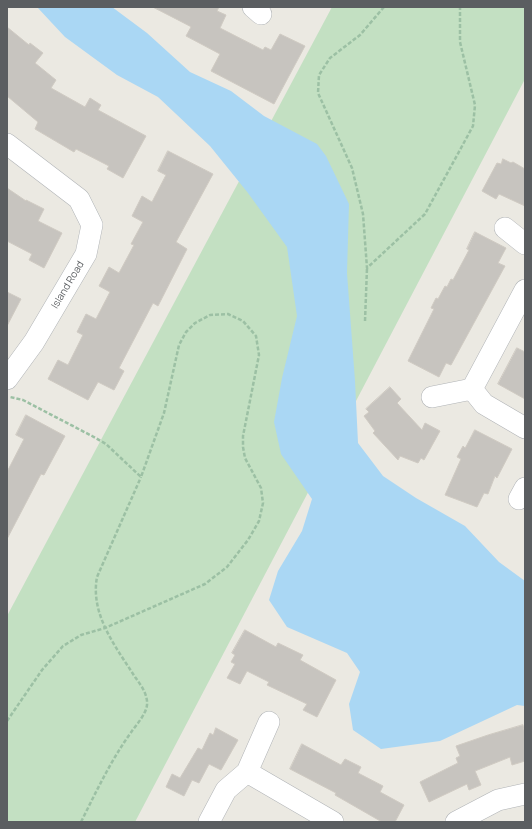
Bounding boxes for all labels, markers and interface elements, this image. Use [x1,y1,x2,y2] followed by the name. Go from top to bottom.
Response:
[49,259,87,311] street label: Island Road

